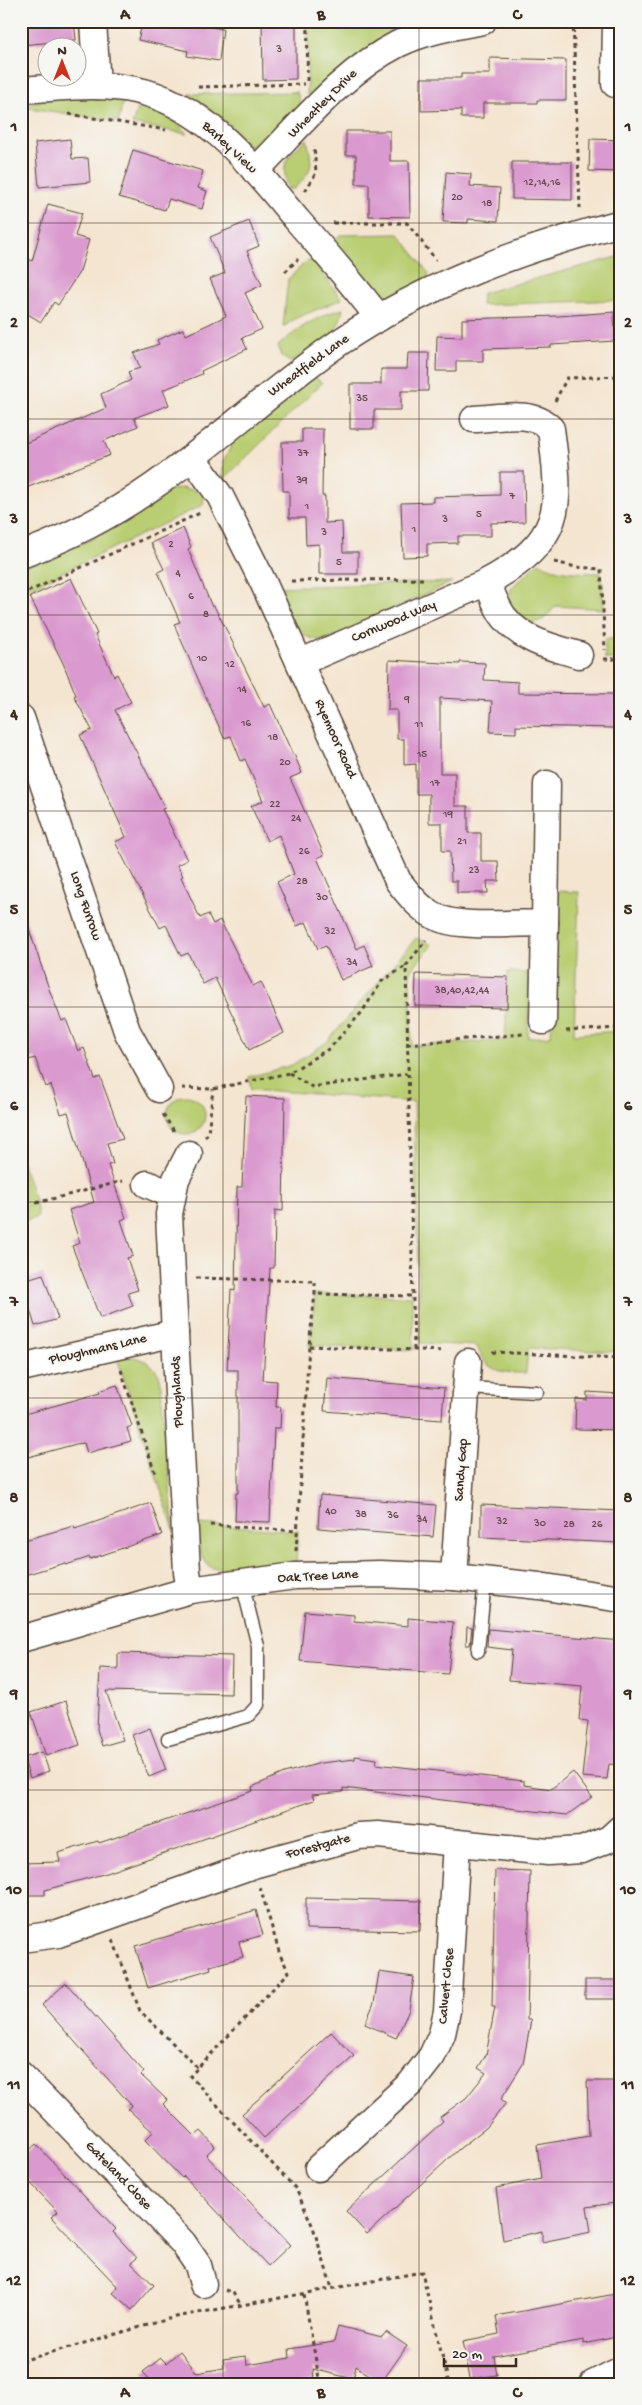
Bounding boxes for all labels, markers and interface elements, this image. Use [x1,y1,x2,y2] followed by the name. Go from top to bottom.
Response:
[119,7,131,26] text: A
[316,7,326,26] text: B
[512,7,523,26] text: C
[38,38,88,88] north arrow
[57,43,67,60] text: N
[275,44,282,56] house number: 3
[285,65,362,142] street label: Wheatley Drive
[197,117,260,178] street label: Barley View
[10,119,17,138] text: 1
[624,119,631,138] text: 1
[523,177,561,189] house number: 12,14,16
[451,192,463,204] house number: 20
[481,198,492,210] house number: 18
[10,315,18,334] text: 2
[624,315,632,334] text: 2
[265,330,353,401] street label: Wheatfield Lane
[355,393,368,405] house number: 35
[296,448,309,460] house number: 37
[295,475,308,487] house number: 39
[508,491,515,503] house number: 7
[304,501,309,513] house number: 1
[476,509,482,521] house number: 5
[9,511,18,530] text: 3
[623,511,632,530] text: 3
[441,514,448,526] house number: 3
[411,524,416,536] house number: 1
[320,527,327,539] house number: 3
[168,539,174,551] house number: 2
[336,557,342,569] house number: 5
[175,568,181,580] house number: 4
[188,591,194,603] house number: 6
[349,597,439,647] street label: Cornwood Way
[203,609,209,621] house number: 8
[196,653,207,665] house number: 10
[224,659,236,671] house number: 12
[236,684,248,696] house number: 14
[403,694,410,706] house number: 9
[310,697,361,783] street label: Ryemoor Road
[9,707,18,726] text: 4
[623,707,632,726] text: 4
[240,718,251,730] house number: 16
[414,719,423,731] house number: 11
[267,732,278,744] house number: 18
[416,749,427,761] house number: 15
[279,757,291,769] house number: 20
[429,778,440,790] house number: 17
[270,799,281,811] house number: 22
[442,809,453,821] house number: 19
[291,813,302,825] house number: 24
[457,836,467,848] house number: 21
[299,846,310,858] house number: 26
[468,865,480,877] house number: 23
[65,869,105,943] street label: Long Furrow
[296,876,308,888] house number: 28
[315,892,328,904] house number: 30
[10,902,19,921] text: 5
[624,902,633,921] text: 5
[323,926,336,938] house number: 32
[346,957,358,969] house number: 34
[434,985,490,997] house number: 38,40,42,44
[10,1098,19,1117] text: 6
[624,1098,633,1117] text: 6
[9,1294,19,1313] text: 7
[623,1294,633,1313] text: 7
[47,1330,149,1370] street label: Ploughmans Lane
[168,1355,188,1429] street label: Ploughlands
[451,1438,473,1502] street label: Sandy Gap
[10,1490,19,1509] text: 8
[624,1490,633,1509] text: 8
[325,1506,337,1518] house number: 40
[354,1509,367,1521] house number: 38
[386,1510,399,1522] house number: 36
[416,1514,428,1526] house number: 34
[495,1516,508,1528] house number: 32
[533,1518,546,1530] house number: 30
[563,1519,575,1531] house number: 28
[592,1519,603,1531] house number: 26
[277,1566,359,1588] street label: Oak Tree Lane
[9,1686,18,1705] text: 9
[623,1686,632,1705] text: 9
[283,1830,353,1864] street label: Forestgate
[5,1882,22,1901] text: 10
[619,1882,636,1901] text: 10
[435,1947,459,2025] street label: Calvert Close
[7,2077,20,2096] text: 11
[621,2077,634,2096] text: 11
[81,2138,156,2214] street label: Gateland Close
[6,2273,21,2292] text: 12
[620,2273,635,2292] text: 12
[444,2335,517,2367] scale bar
[452,2346,482,2364] text: 20 m
[119,2385,131,2404] text: A
[316,2385,326,2404] text: B
[512,2385,523,2404] text: C

